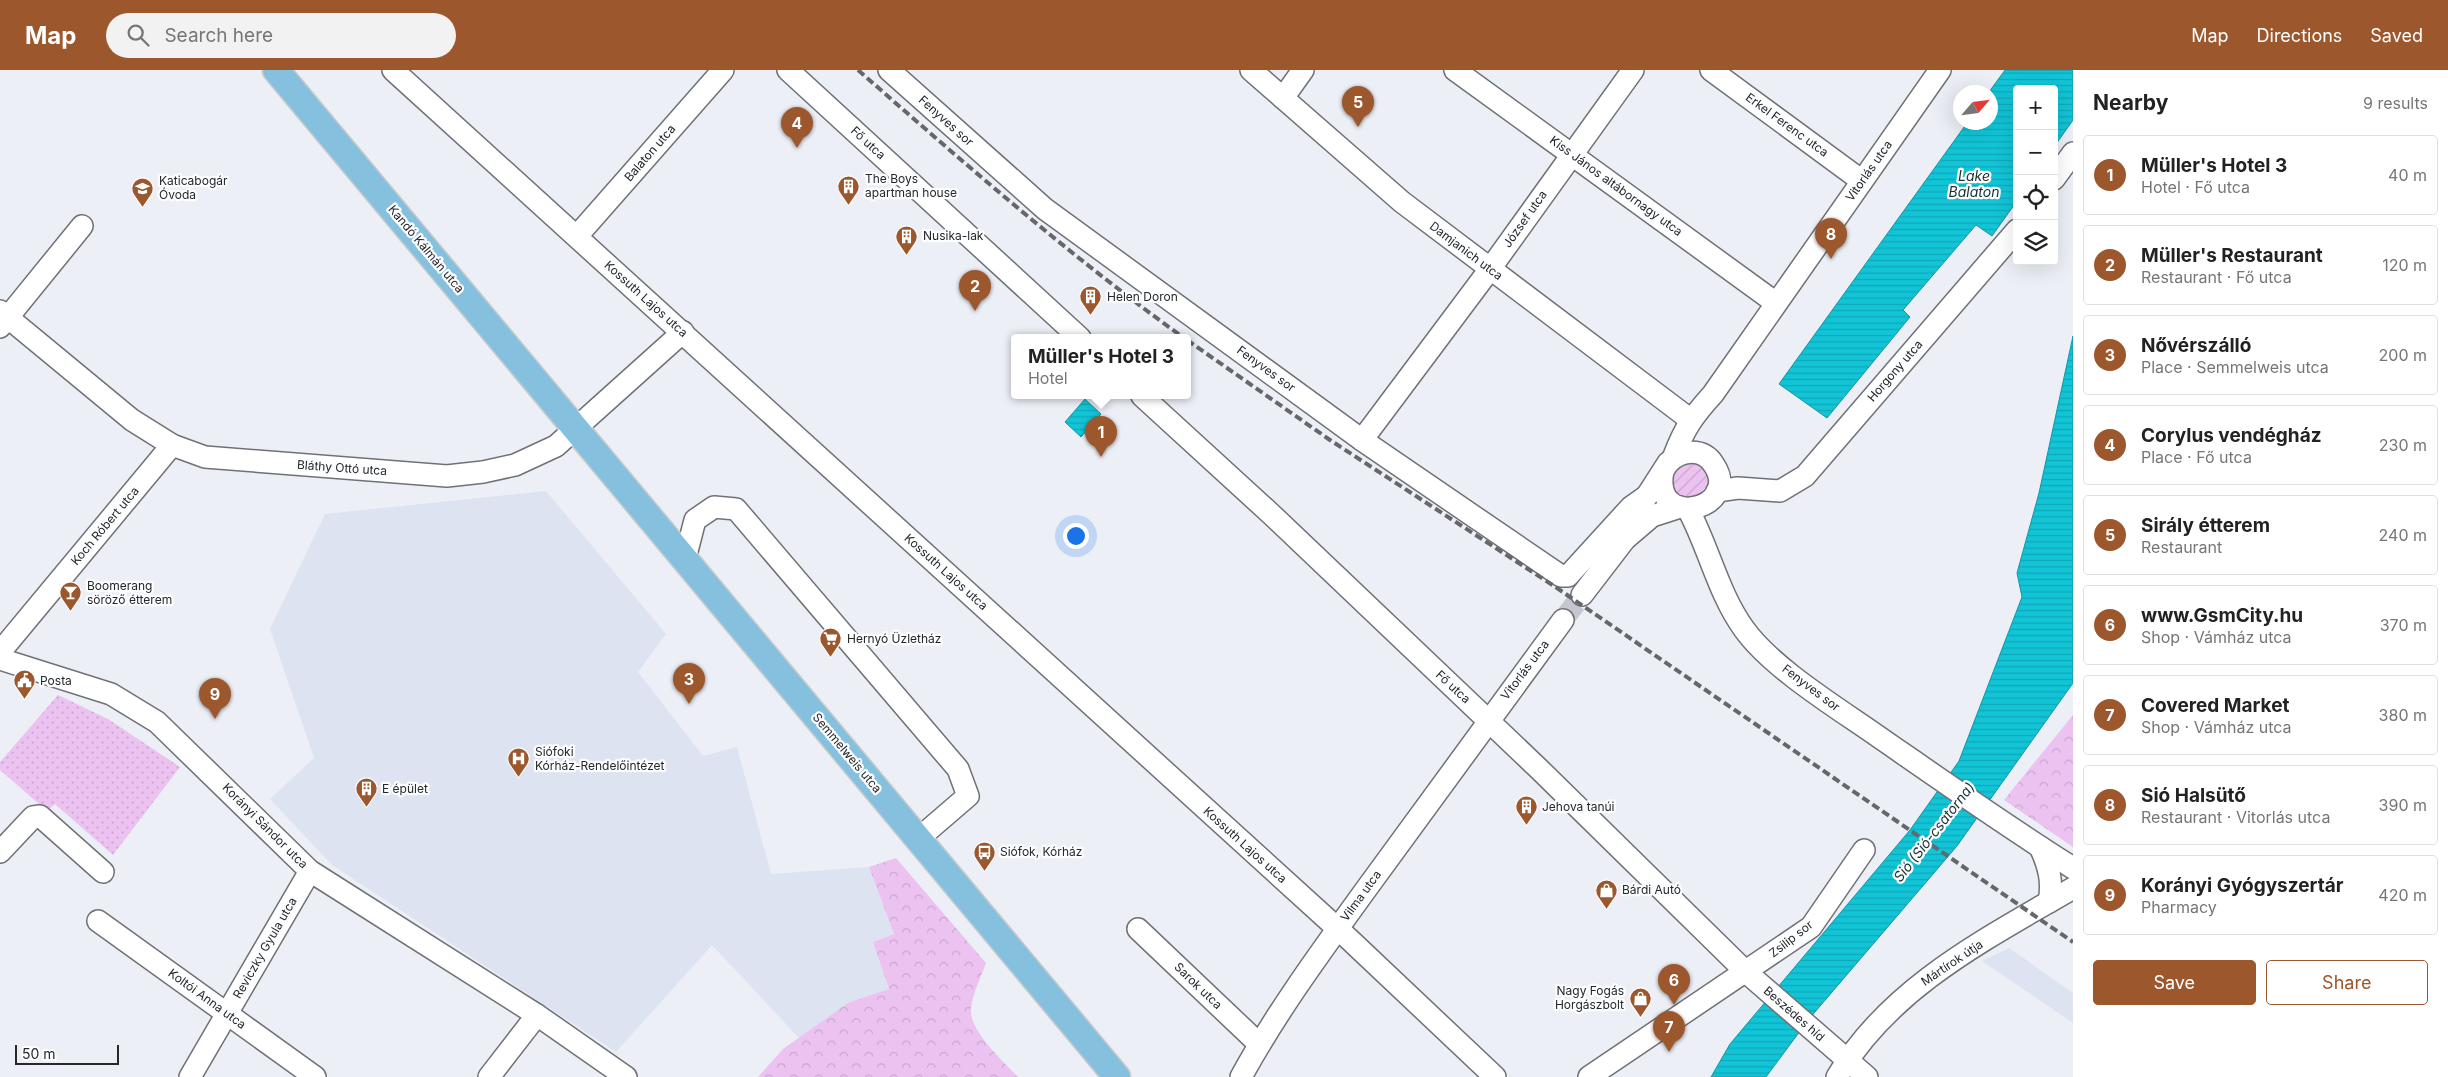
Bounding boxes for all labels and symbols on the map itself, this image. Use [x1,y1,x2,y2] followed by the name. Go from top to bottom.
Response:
[1953,85,1998,130] north arrow
[1342,86,1374,127] pin: 5
[1743,90,1831,160] street label: Erkel Ferenc utca
[916,92,977,149] street label: Fenyves sor
[781,107,813,148] pin: 4
[621,121,678,184] street label: Balaton utca
[848,123,889,162] street label: Fő utca
[1547,132,1686,239] street label: Kiss János altábornagy utca
[1842,137,1895,204] street label: Vitorlás utca
[1949,167,1999,200] water label: Lake Balaton
[865,171,957,200] place label: The Boys apartman house
[159,173,228,202] place label: Katicabogár Óvoda
[837,174,861,205] building icon: The Boys apartman house
[131,176,155,207] school or university icon: Katicabogár Óvoda
[1499,187,1550,250] street label: József utca
[385,202,467,296] street label: Kandó Kálmán utca
[1427,218,1506,283] street label: Damjanich utca
[1815,218,1847,259] pin: 8
[895,224,919,255] building icon: Nusika-lak
[923,228,984,243] place label: Nusika-lak
[602,257,691,340] street label: Kossuth Lajos utca
[959,270,991,311] pin: 2
[1079,285,1103,316] building icon: Helen Doron
[1107,289,1178,304] place label: Helen Doron
[1864,337,1925,405] street label: Horgony utca
[1234,342,1299,395] street label: Fenyves sor
[1085,416,1117,457] pin: 1
[296,457,388,478] street label: Bláthy Ottó utca
[67,483,142,568] street label: Koch Róbert utca
[1063,523,1089,549] your location
[902,530,991,613] street label: Kossuth Lajos utca
[87,578,172,607] place label: Boomerang söröző étterem
[59,581,83,612] bar icon: Boomerang söröző étterem
[819,627,843,658] supermarket icon: Hernyó Üzletház
[847,631,941,646] place label: Hernyó Üzletház
[1497,637,1552,703] street label: Vitorlás utca
[1779,661,1844,714] street label: Fenyves sor
[673,663,705,704] pin: 3
[1433,667,1474,706] street label: Fő utca
[12,669,36,700] public building icon: Posta
[40,673,72,688] place label: Posta
[199,678,231,719] pin: 9
[810,710,885,796] street label: Semmelweis utca
[535,744,665,773] place label: Siófoki Kórház-Rendelőintézet
[507,747,531,778] hospital icon: Siófoki Kórház-Rendelőintézet
[354,777,378,808] building icon: E épület
[1890,779,1978,885] water label: Sió (Sió-csatorna)
[220,780,311,871] street label: Korányi Sándor utca
[382,781,428,796] place label: E épület
[1514,795,1538,826] building icon: Jehova tanúi
[1542,799,1615,814] place label: Jehova tanúi
[1201,803,1290,886] street label: Kossuth Lajos utca
[972,840,996,871] bus stop icon: Siófok, Kórház
[1000,844,1082,859] place label: Siófok, Kórház
[1337,867,1384,924] street label: Vilma utca
[1594,878,1618,909] shop icon: Bárdi Autó
[1622,882,1681,897] place label: Bárdi Autó
[229,894,300,1001] street label: Reviczky Gyula utca
[1766,917,1816,960] street label: Zsilip sor
[1918,936,1986,989] street label: Mártírok útja
[1171,959,1225,1012] street label: Sarok utca
[1658,964,1690,1005] pin: 6
[166,965,249,1032] street label: Koltói Anna utca
[1555,983,1624,1012] place label: Nagy Fogás Horgászbolt
[1761,983,1828,1044] street label: Beszédes híd
[1628,986,1652,1017] shop icon: Nagy Fogás Horgászbolt
[1653,1011,1685,1052] pin: 7
[15,1042,119,1065] scale bar

